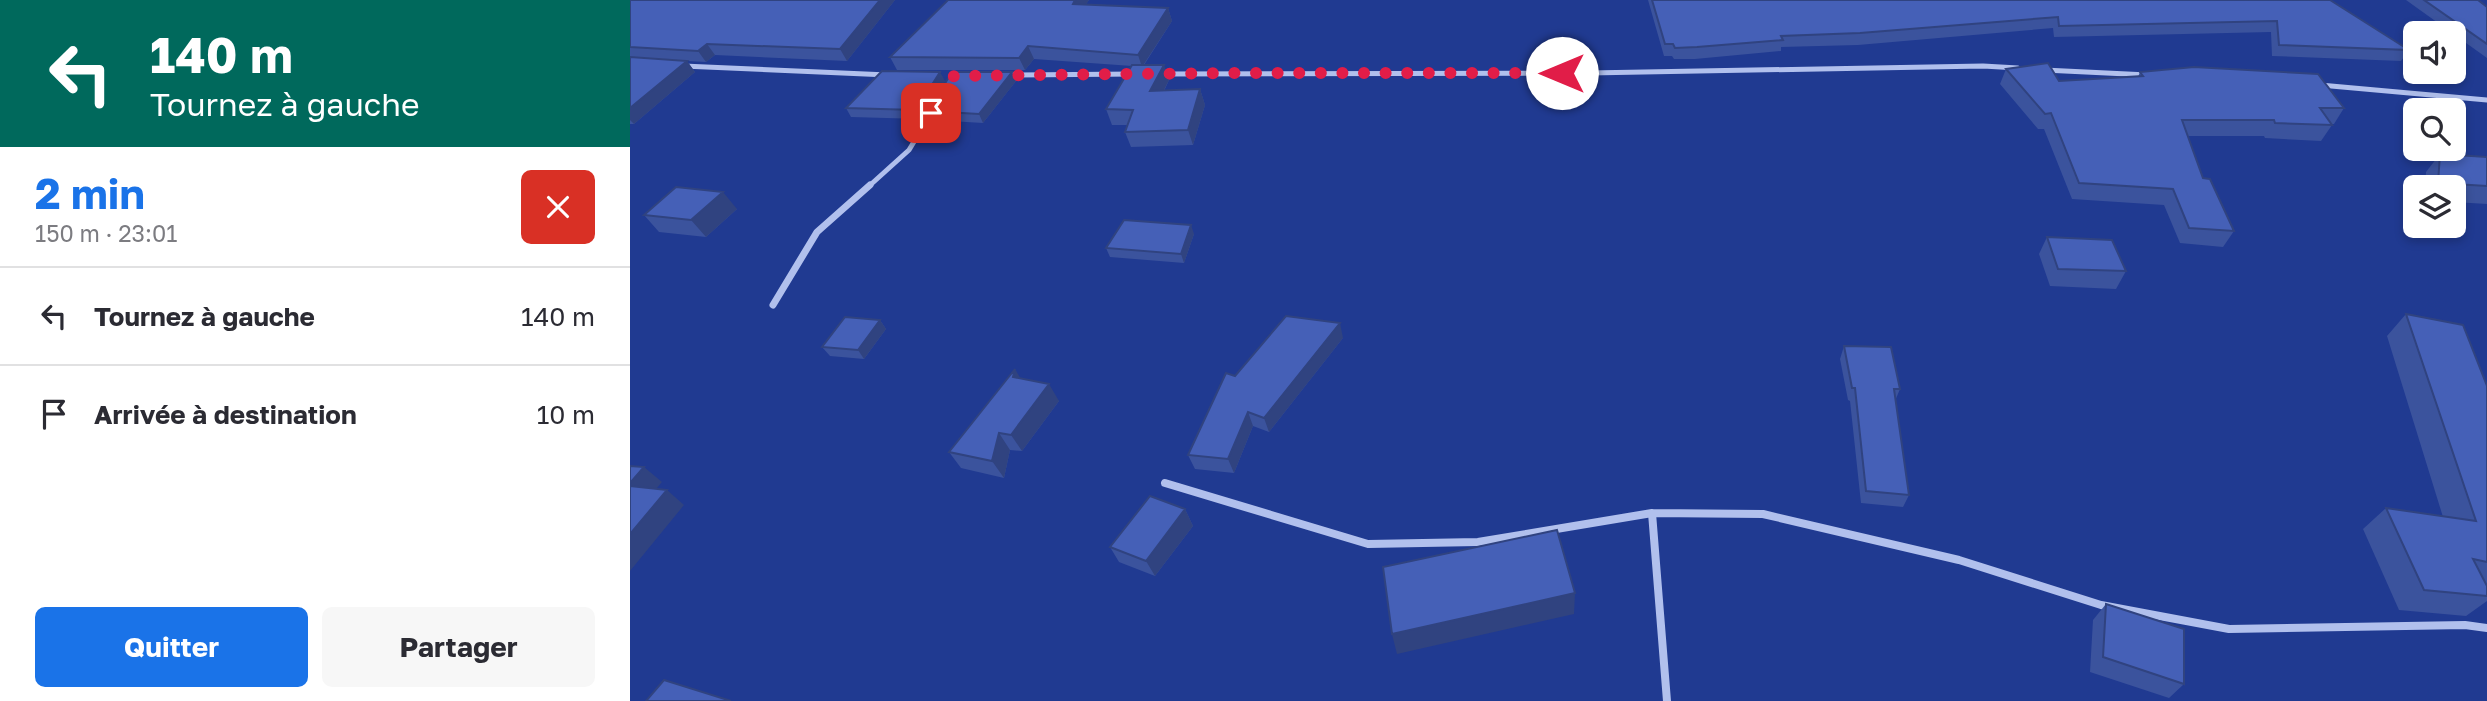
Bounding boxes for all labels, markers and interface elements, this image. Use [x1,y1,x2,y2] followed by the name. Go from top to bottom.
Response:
[2403,21,2466,238] map controls
[2403,21,2466,84] button: sound
[150,25,293,84] text: 140 m
[35,28,126,119] icon: left
[1525,36,1599,110] position arrow
[901,83,961,143] pin
[150,85,419,123] text: Tournez à gauche
[912,94,950,132] icon: arrive
[2403,98,2466,161] button: search
[35,168,145,218] text: 2 min
[521,170,595,244] button: close
[2403,175,2466,238] button: layers
[35,219,177,247] text: 150 m · 23:01
[35,297,73,335] icon: left
[94,301,315,332] text: Tournez à gauche
[521,301,595,332] text: 140 m
[35,395,73,433] icon: arrive
[94,399,357,430] text: Arrivée à destination
[537,399,595,430] text: 10 m
[35,607,308,687] button: Quitter
[322,607,595,687] button: Partager

